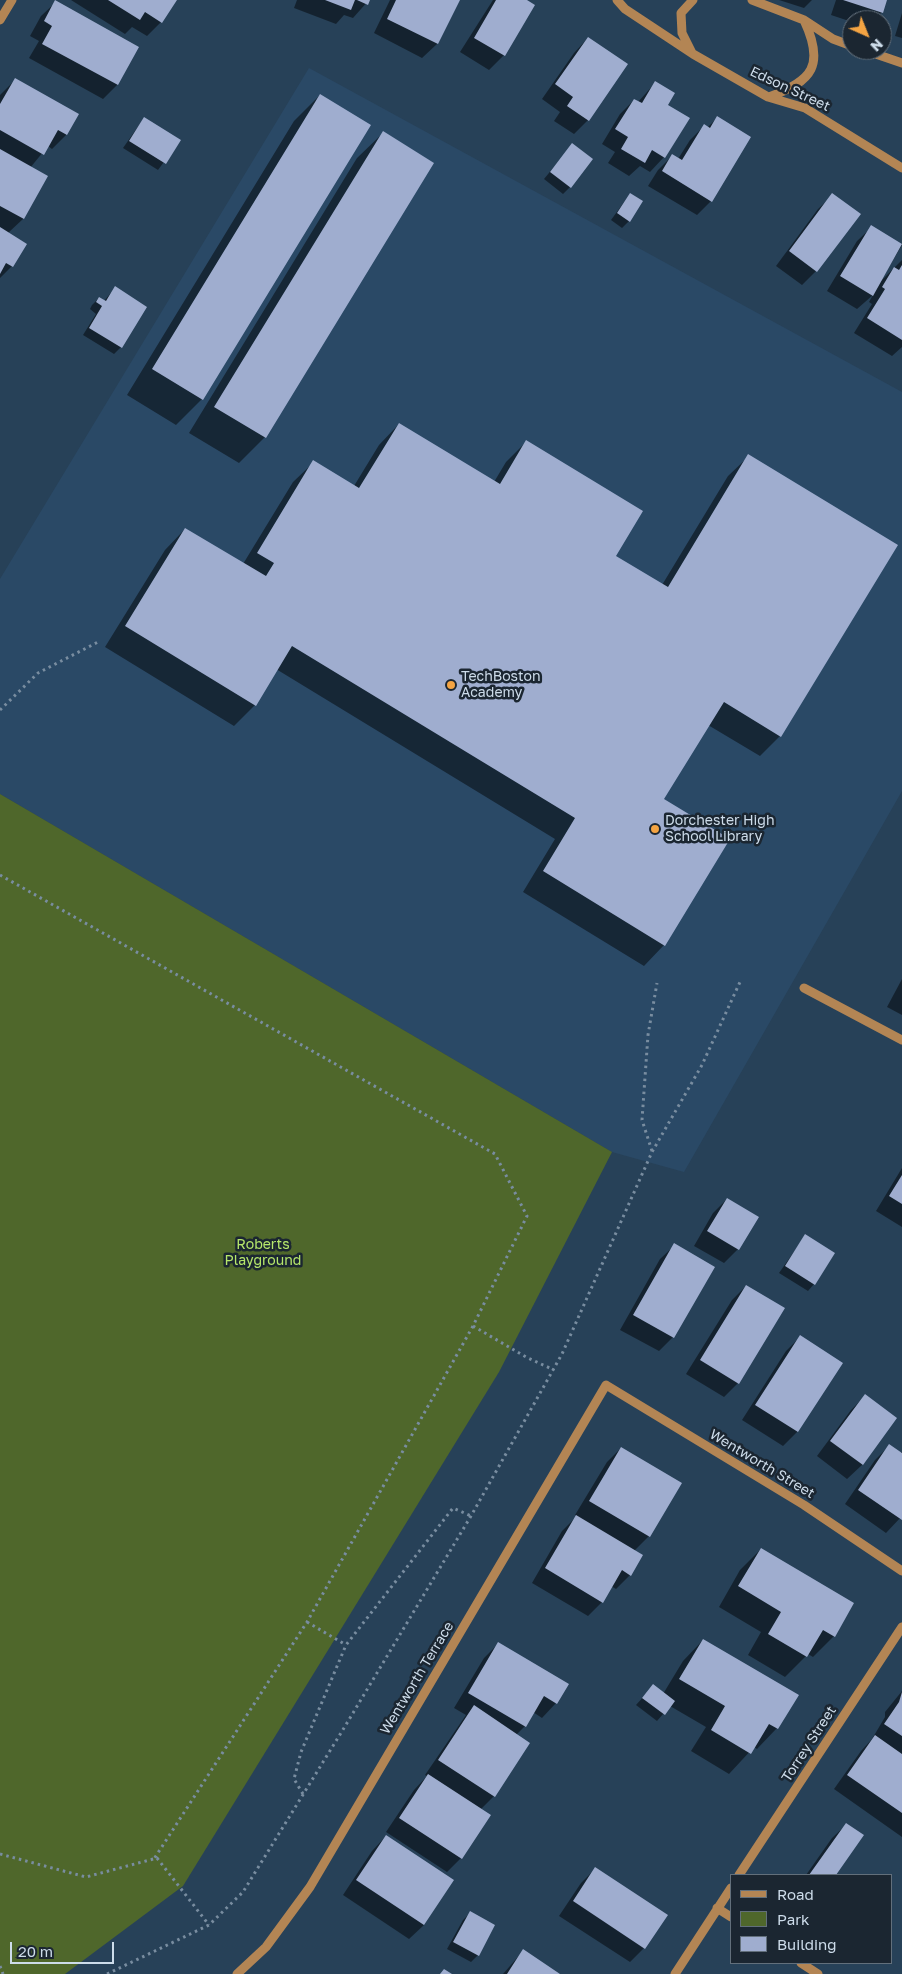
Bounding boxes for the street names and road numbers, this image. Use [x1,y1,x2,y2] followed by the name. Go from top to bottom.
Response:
[747,63,833,115] street label: Edson Street
[706,1426,818,1502] street label: Wentworth Street
[377,1619,457,1737] street label: Wentworth Terrace
[778,1703,840,1785] street label: Torrey Street

